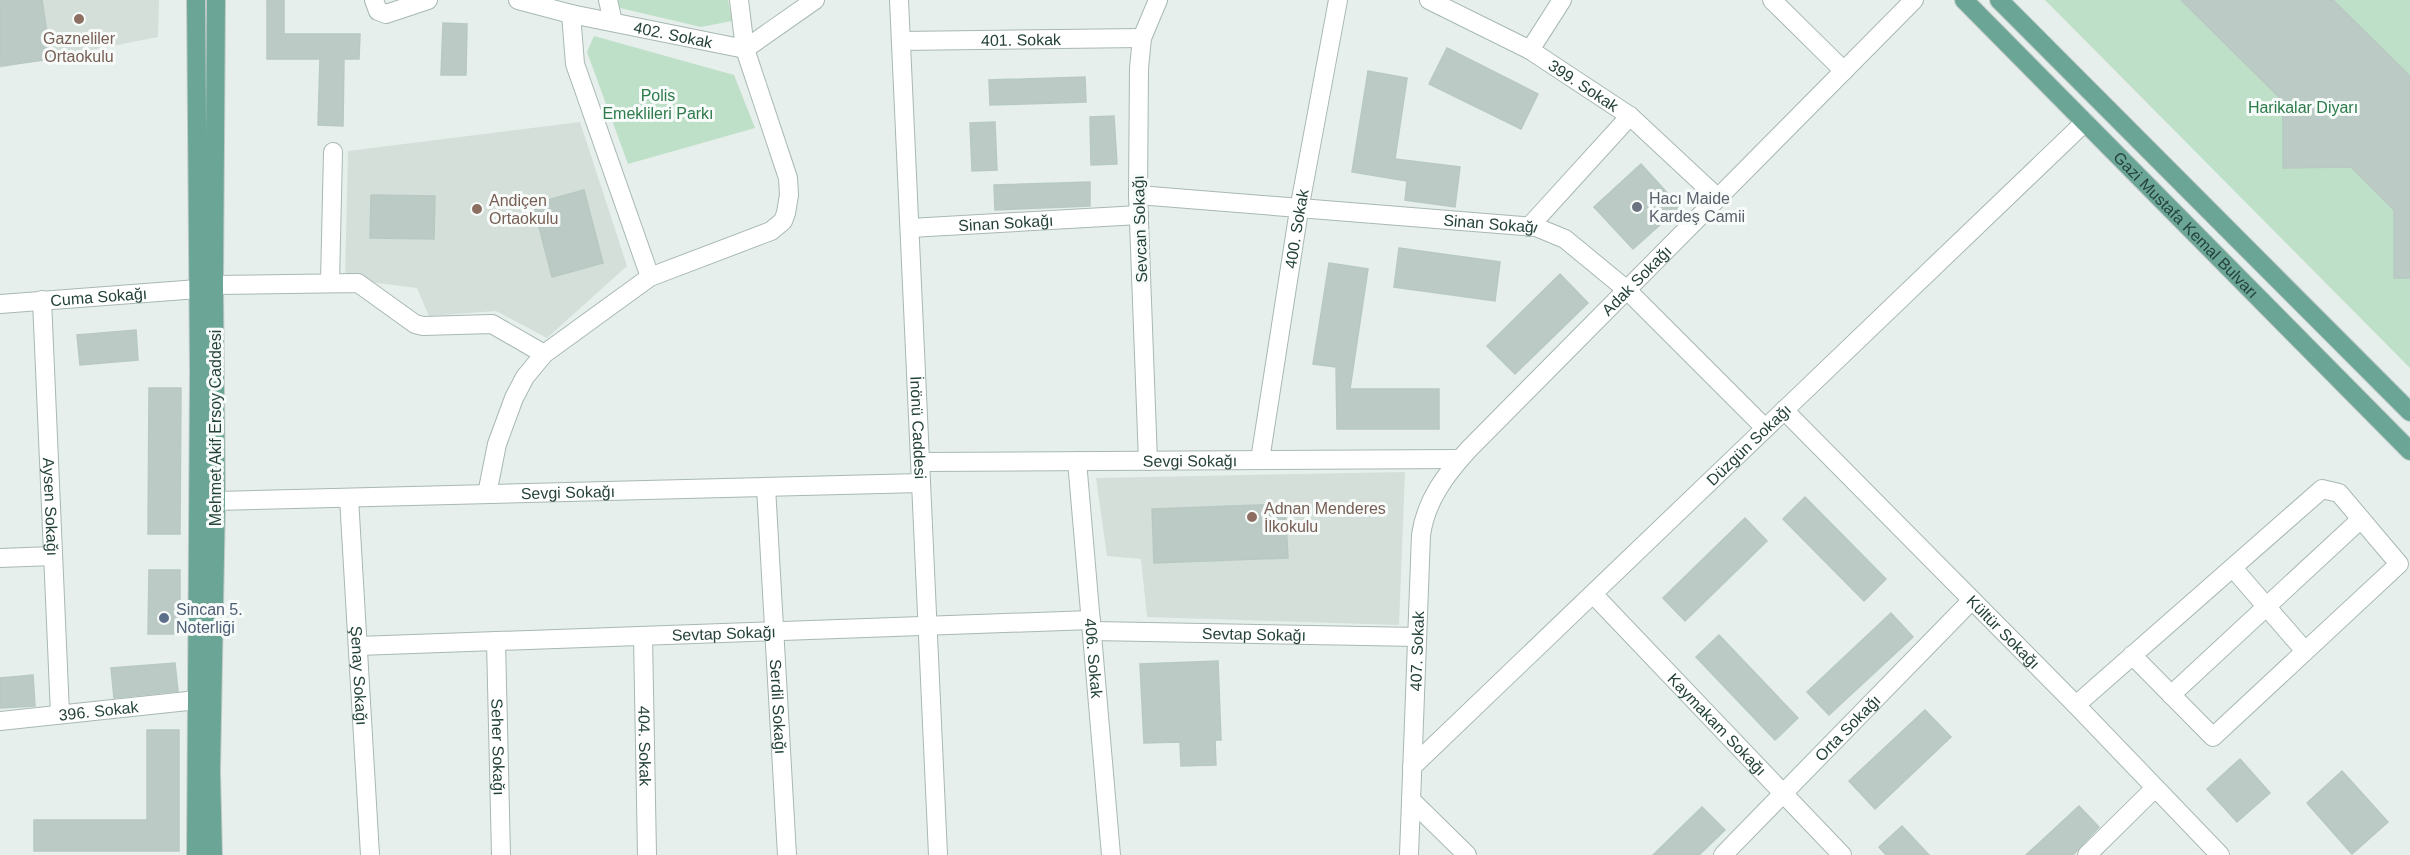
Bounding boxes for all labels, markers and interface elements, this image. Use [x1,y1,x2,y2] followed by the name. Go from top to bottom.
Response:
[72,12,86,26] marker: Gazneliler Ortaokulu
[632,18,715,51] street label: 402. Sokak
[43,30,116,65] place label: Gazneliler Ortaokulu
[981,30,1062,49] street label: 401. Sokak
[1546,56,1623,115] street label: 399. Sokak
[602,87,714,122] park label: Polis Emeklileri Parkı
[2248,99,2358,116] park label: Harikalar Diyarı
[2110,148,2262,301] street label: Gazi Mustafa Kemal Bulvarı
[1130,175,1150,283] street label: Sevcan Sokağı
[1281,187,1311,270] street label: 400. Sokak
[1649,190,1745,225] place label: Hacı Maide Kardeş Camii
[489,192,558,227] place label: Andiçen Ortaokulu
[1630,200,1644,214] marker: Hacı Maide Kardeş Camii
[470,202,484,216] marker: Andiçen Ortaokulu
[958,211,1054,234] street label: Sinan Sokağı
[1443,211,1541,236] street label: Sinan Sokağı
[1598,242,1674,318] street label: Adak Sokağı
[50,284,148,309] street label: Cuma Sokağı
[207,330,224,526] street label: Mehmet Akif Ersoy Caddesi
[908,376,929,480] street label: İnönü Caddesi
[1703,401,1794,489] street label: Düzgün Sokağı
[1143,452,1237,469] street label: Sevgi Sokağı
[40,457,62,556] street label: Aysen Sokağı
[521,482,615,502] street label: Sevgi Sokağı
[1264,500,1386,535] place label: Adnan Menderes İlkokulu
[1245,510,1259,524] marker: Adnan Menderes İlkokulu
[1964,592,2043,672] street label: Kültür Sokağı
[176,601,243,636] place label: Sincan 5. Noterliği
[1407,610,1427,691] street label: 407. Sokak
[157,611,171,625] marker: Sincan 5. Noterliği
[1082,618,1106,700] street label: 406. Sokak
[671,623,776,643] street label: Sevtap Sokağı
[348,625,371,726] street label: Şenay Sokağı
[1202,625,1306,643] street label: Sevtap Sokağı
[767,659,790,755] street label: Serdil Sokağı
[1665,670,1770,779] street label: Kaymakam Sokağı
[1811,691,1883,764] street label: Orta Sokağı
[58,698,140,723] street label: 396. Sokak
[489,698,508,796] street label: Seher Sokağı
[636,706,654,787] street label: 404. Sokak

